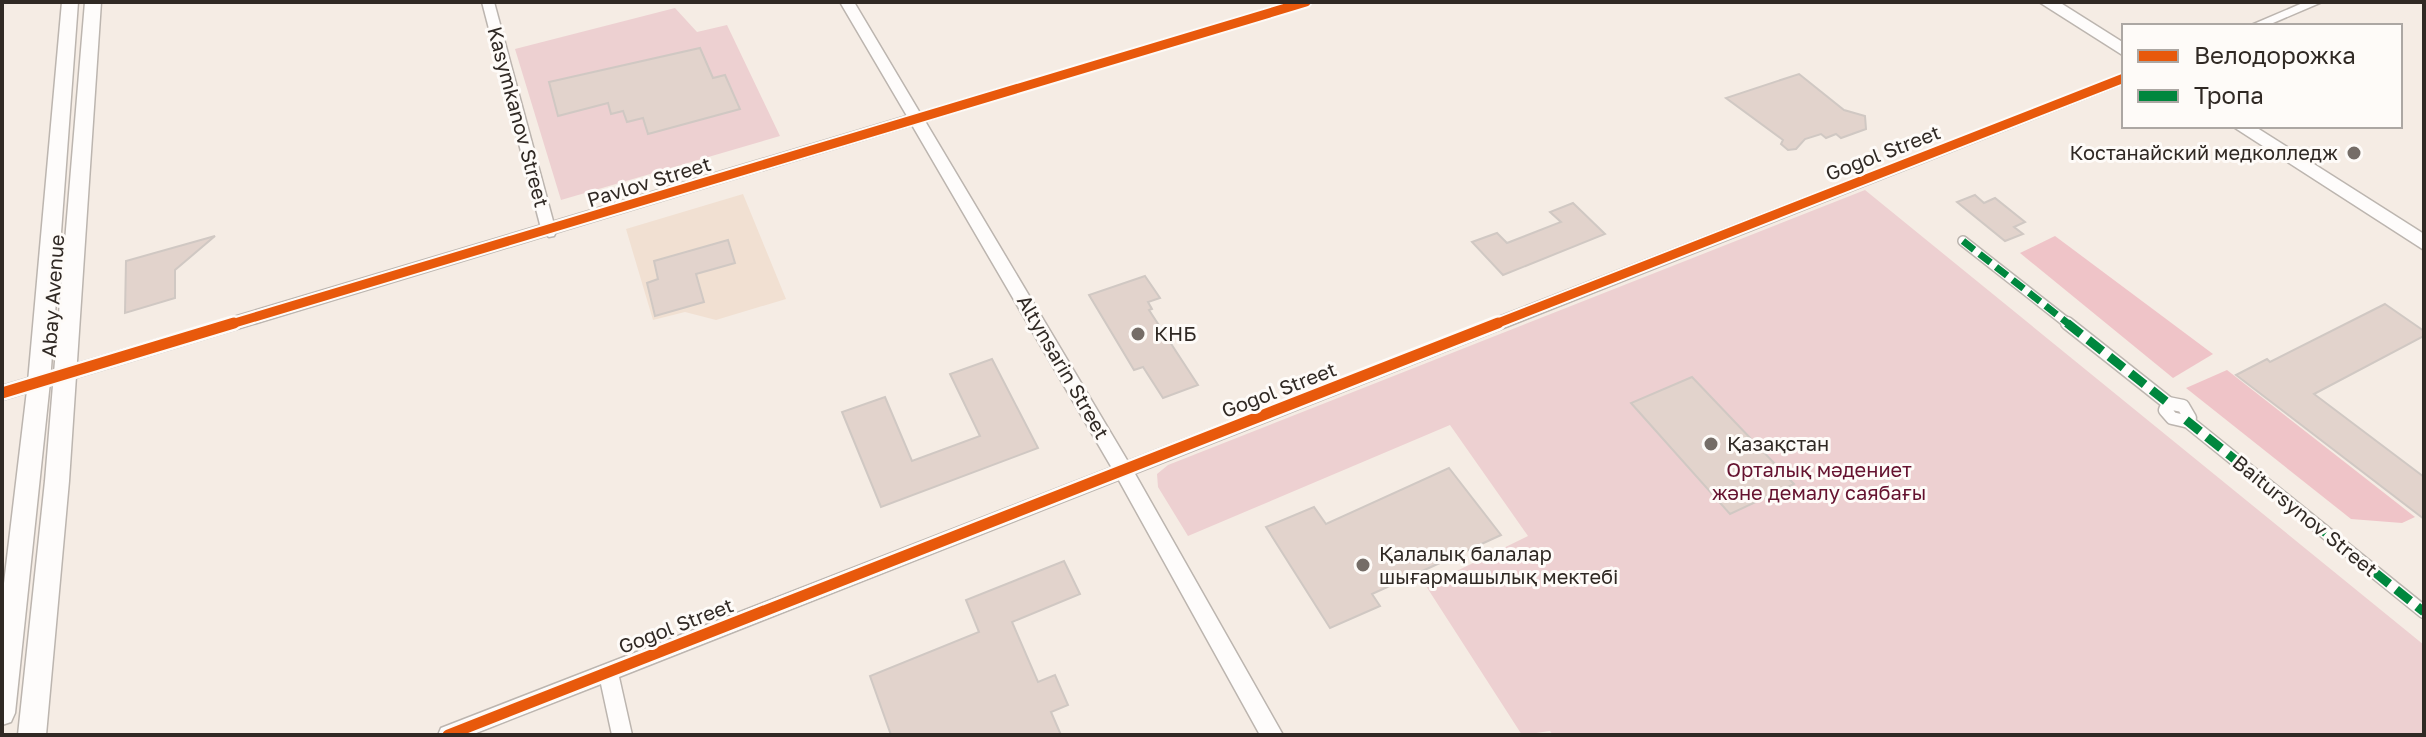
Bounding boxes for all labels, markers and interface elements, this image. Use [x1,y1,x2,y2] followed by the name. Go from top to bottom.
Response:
[483,24,555,210] street label: Kasymkanov Street
[2122,24,2402,128] legend
[2194,40,2356,69] text: Велодорожка
[2194,80,2264,109] text: Тропа
[1822,119,1943,185] street label: Gogol Street
[2069,140,2338,164] place label: Костанайский медколледж
[2345,144,2363,162] marker: Костанайский медколледж
[584,151,714,211] street label: Pavlov Street
[36,234,68,358] street label: Abay Avenue
[1013,290,1115,443] street label: Altynsarin Street
[1154,321,1197,345] place label: КНБ
[1129,325,1147,343] marker: КНБ
[1218,356,1339,422] street label: Gogol Street
[1727,431,1829,455] place label: Қазақстан
[1702,435,1720,453] marker: Қазақстан
[2228,450,2383,581] street label: Baitursynov Street
[1712,457,1926,504] park label: Орталық мәдениет және демалу саябағы
[1379,541,1618,588] place label: Қалалық балалар шығармашылық мектебі
[1354,556,1372,574] marker: Қалалық балалар шығармашылық мектебі
[615,592,736,658] street label: Gogol Street

